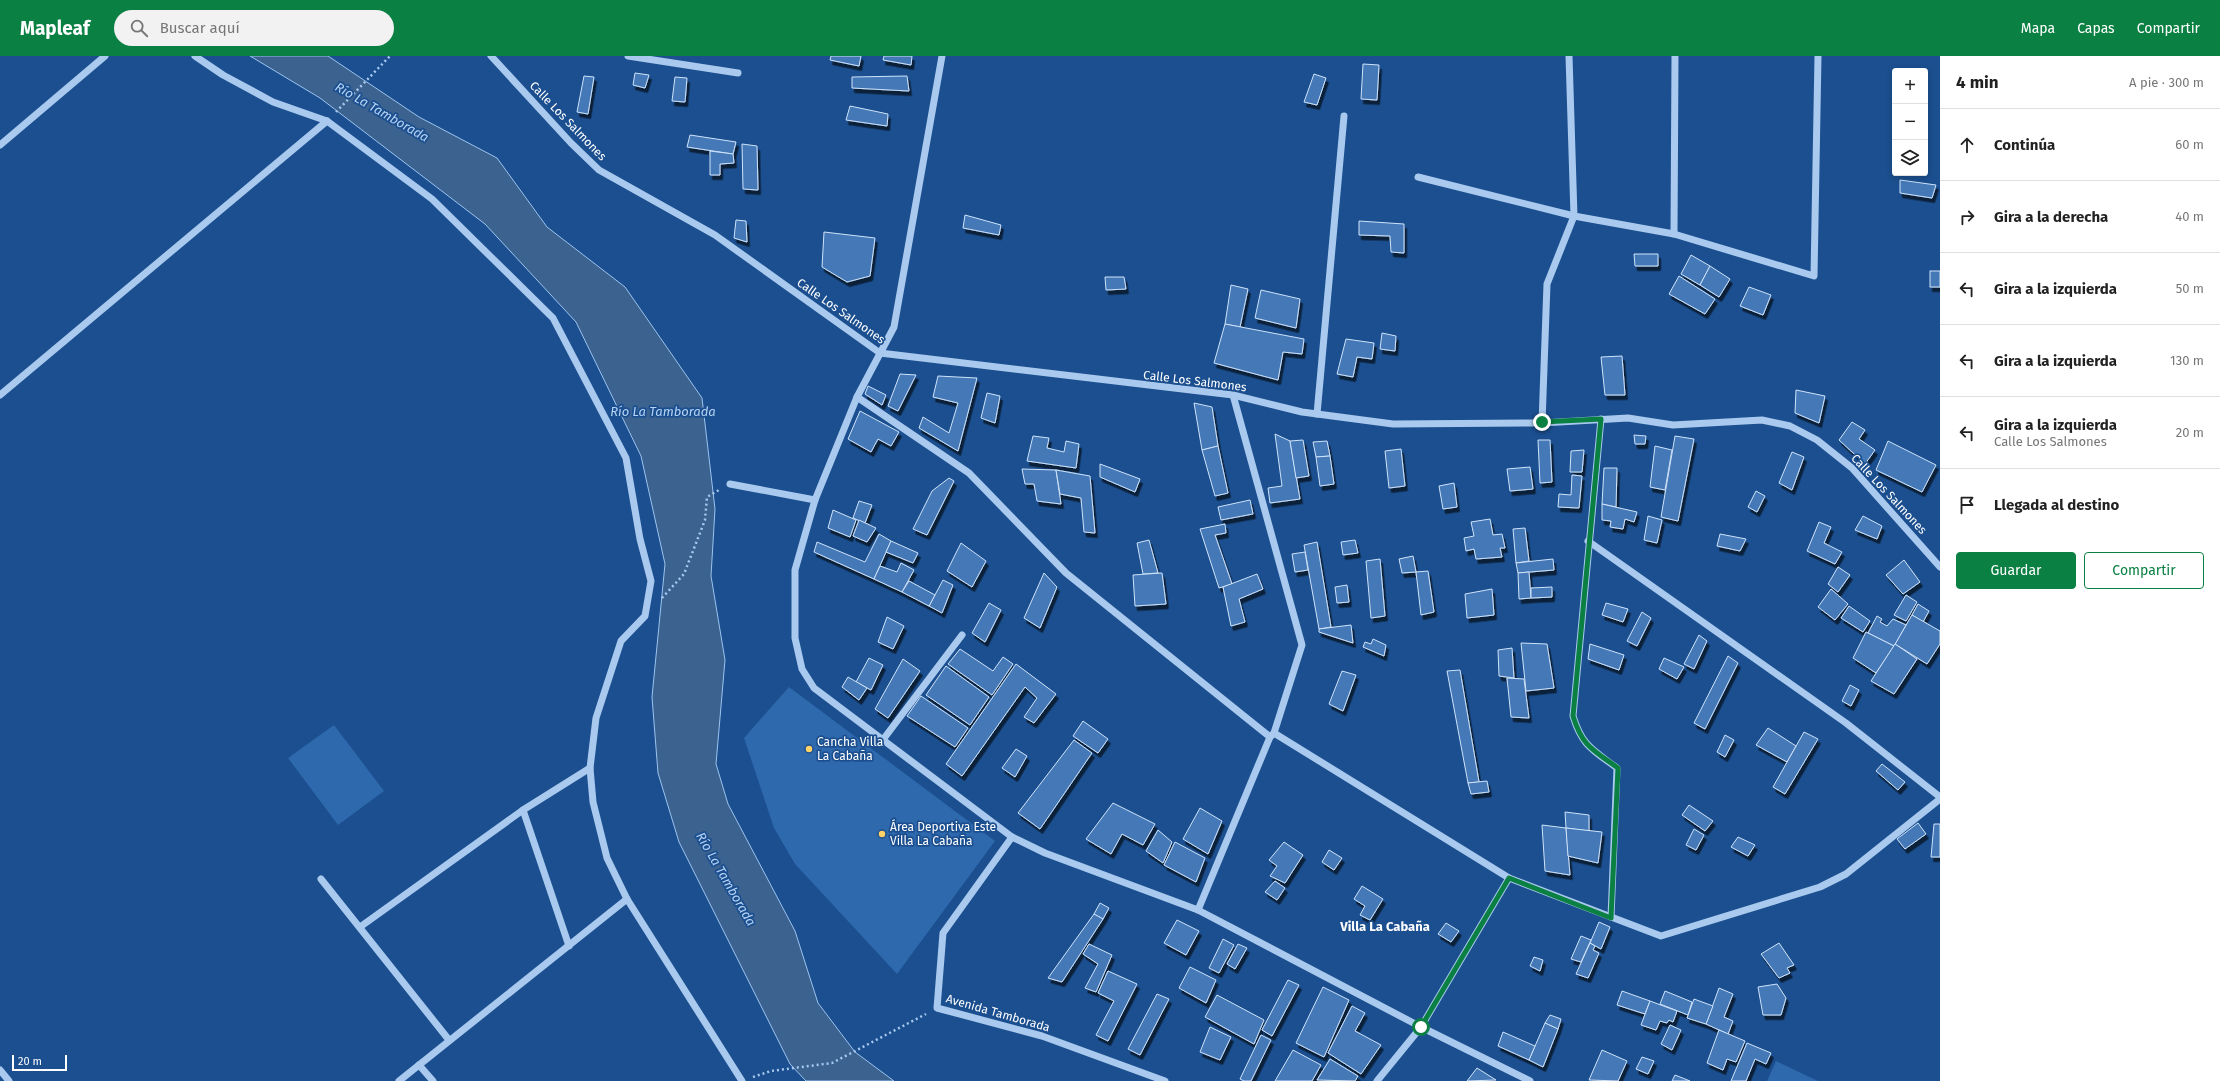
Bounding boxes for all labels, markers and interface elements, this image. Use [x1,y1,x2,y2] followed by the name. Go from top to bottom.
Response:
[114,10,394,46] search box
[20,17,90,40] text: Mapleaf
[128,17,150,39] icon: search
[160,19,240,37] text: Buscar aquí
[2021,20,2055,37] text: Mapa
[2077,20,2115,37] text: Capas
[2137,20,2200,37] text: Compartir
[1892,68,1928,176] map controls
[1892,68,1928,104] button: +
[1956,72,1999,93] text: 4 min
[2129,75,2204,90] text: A pie · 300 m
[333,79,431,145] water label: Río La Tamborada
[527,79,609,164] street label: Calle Los Salmones
[1892,104,1928,140] button: −
[1956,134,1978,156] icon: ahead
[1994,136,2055,154] text: Continúa
[2175,137,2204,152] text: 60 m
[1892,140,1928,176] button: layers
[1956,206,1978,228] icon: right
[1994,208,2108,226] text: Gira a la derecha
[2175,209,2204,224] text: 40 m
[794,275,888,347] street label: Calle Los Salmones
[1956,278,1978,300] icon: left
[1994,280,2117,298] text: Gira a la izquierda
[2176,281,2204,296] text: 50 m
[1956,350,1978,372] icon: left
[1994,352,2117,370] text: Gira a la izquierda
[2170,353,2204,368] text: 130 m
[1142,368,1248,394] street label: Calle Los Salmones
[610,404,716,419] water label: Río La Tamborada
[1533,413,1551,431] route end
[1994,416,2117,434] text: Gira a la izquierda
[1956,422,1978,444] icon: left
[2176,425,2204,440] text: 20 m
[1994,434,2107,449] text: Calle Los Salmones
[1848,451,1930,537] street label: Calle Los Salmones
[1956,494,1978,516] icon: arrive
[1994,496,2119,514] text: Llegada al destino
[1956,552,2076,589] button: Guardar
[2084,552,2204,589] button: Compartir
[817,735,883,763] place label: Cancha Villa La Cabaña
[804,744,814,754] marker: Cancha Villa La Cabaña
[890,819,996,848] place label: Área Deportiva Este Villa La Cabaña
[877,829,887,839] marker: Área Deportiva Este Villa La Cabaña
[693,830,759,928] water label: Río La Tamborada
[1339,919,1430,934] district label: Villa La Cabaña
[944,991,1052,1035] street label: Avenida Tamborada
[1412,1018,1430,1036] route start
[12,1053,67,1072] scale bar
[18,1055,42,1068] text: 20 m

